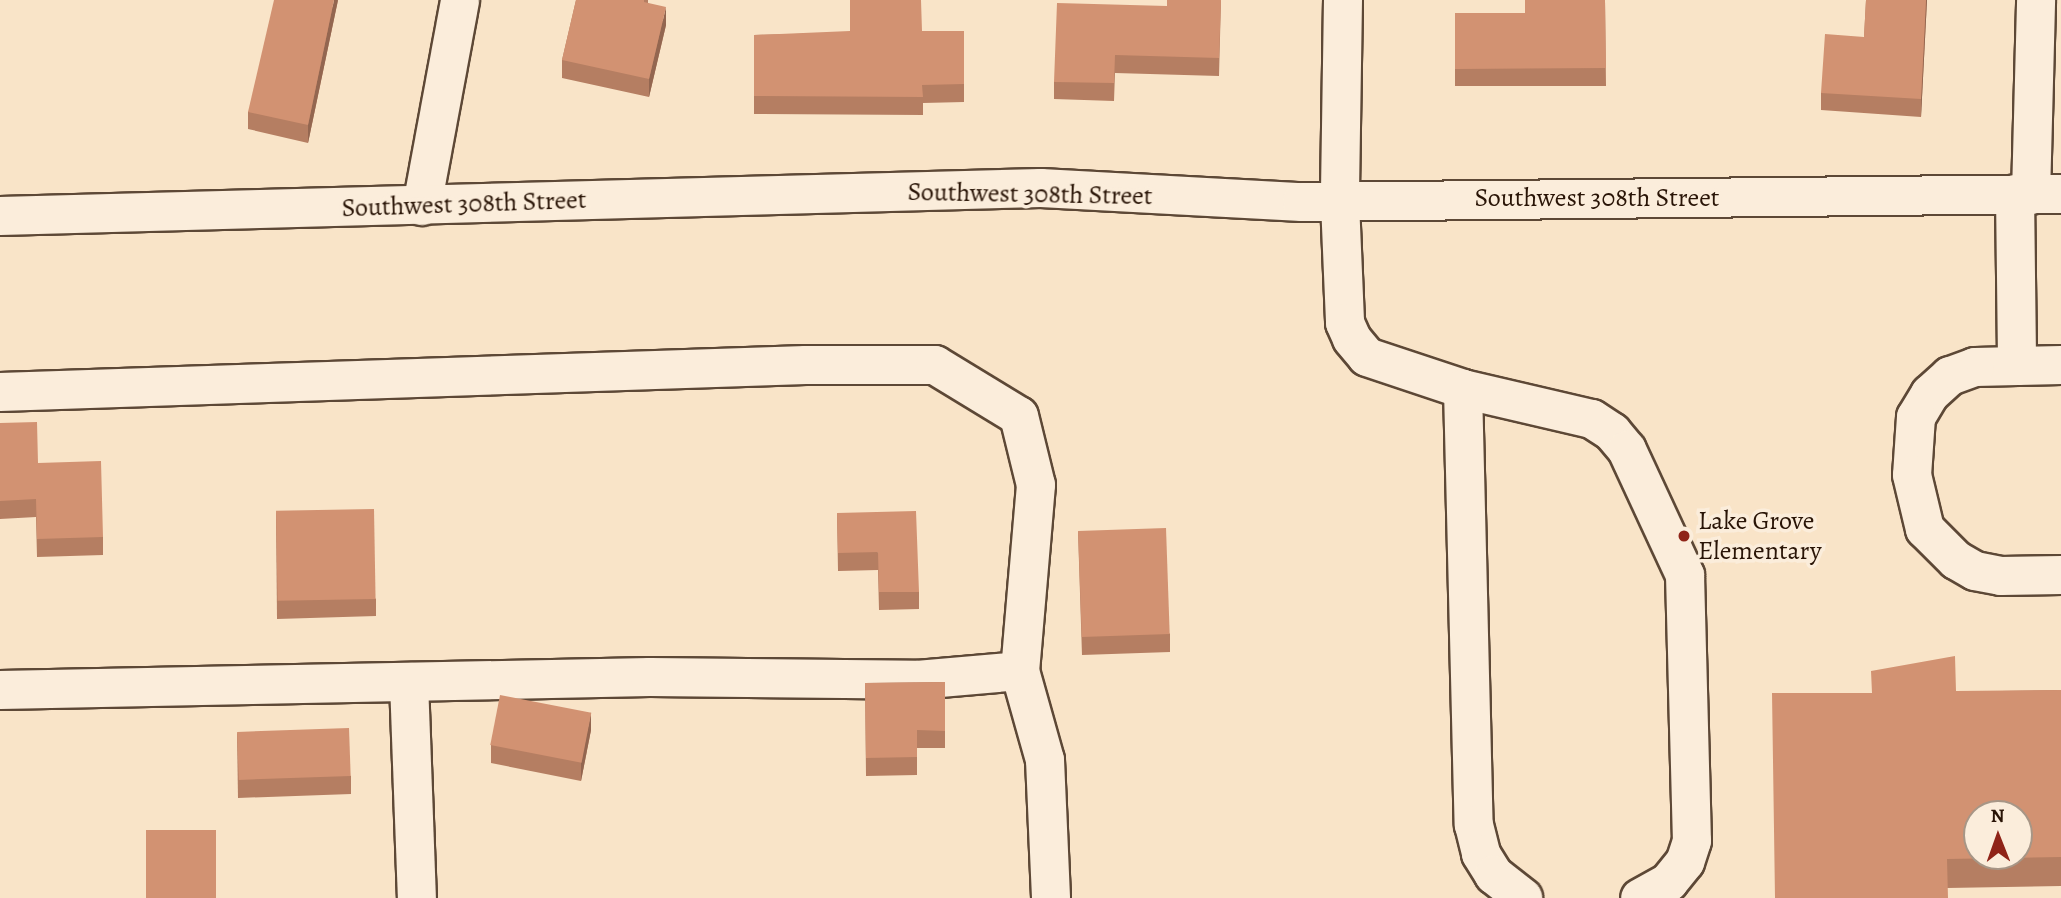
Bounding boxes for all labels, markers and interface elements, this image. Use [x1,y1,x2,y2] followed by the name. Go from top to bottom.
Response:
[907,176,1153,212] street label: Southwest 308th Street
[1475,182,1719,214] street label: Southwest 308th Street
[341,184,587,224] street label: Southwest 308th Street
[1698,505,1822,566] place label: Lake Grove Elementary
[1676,528,1692,544] marker: Lake Grove Elementary
[1963,800,2033,870] north arrow
[1991,803,2005,829] text: N

